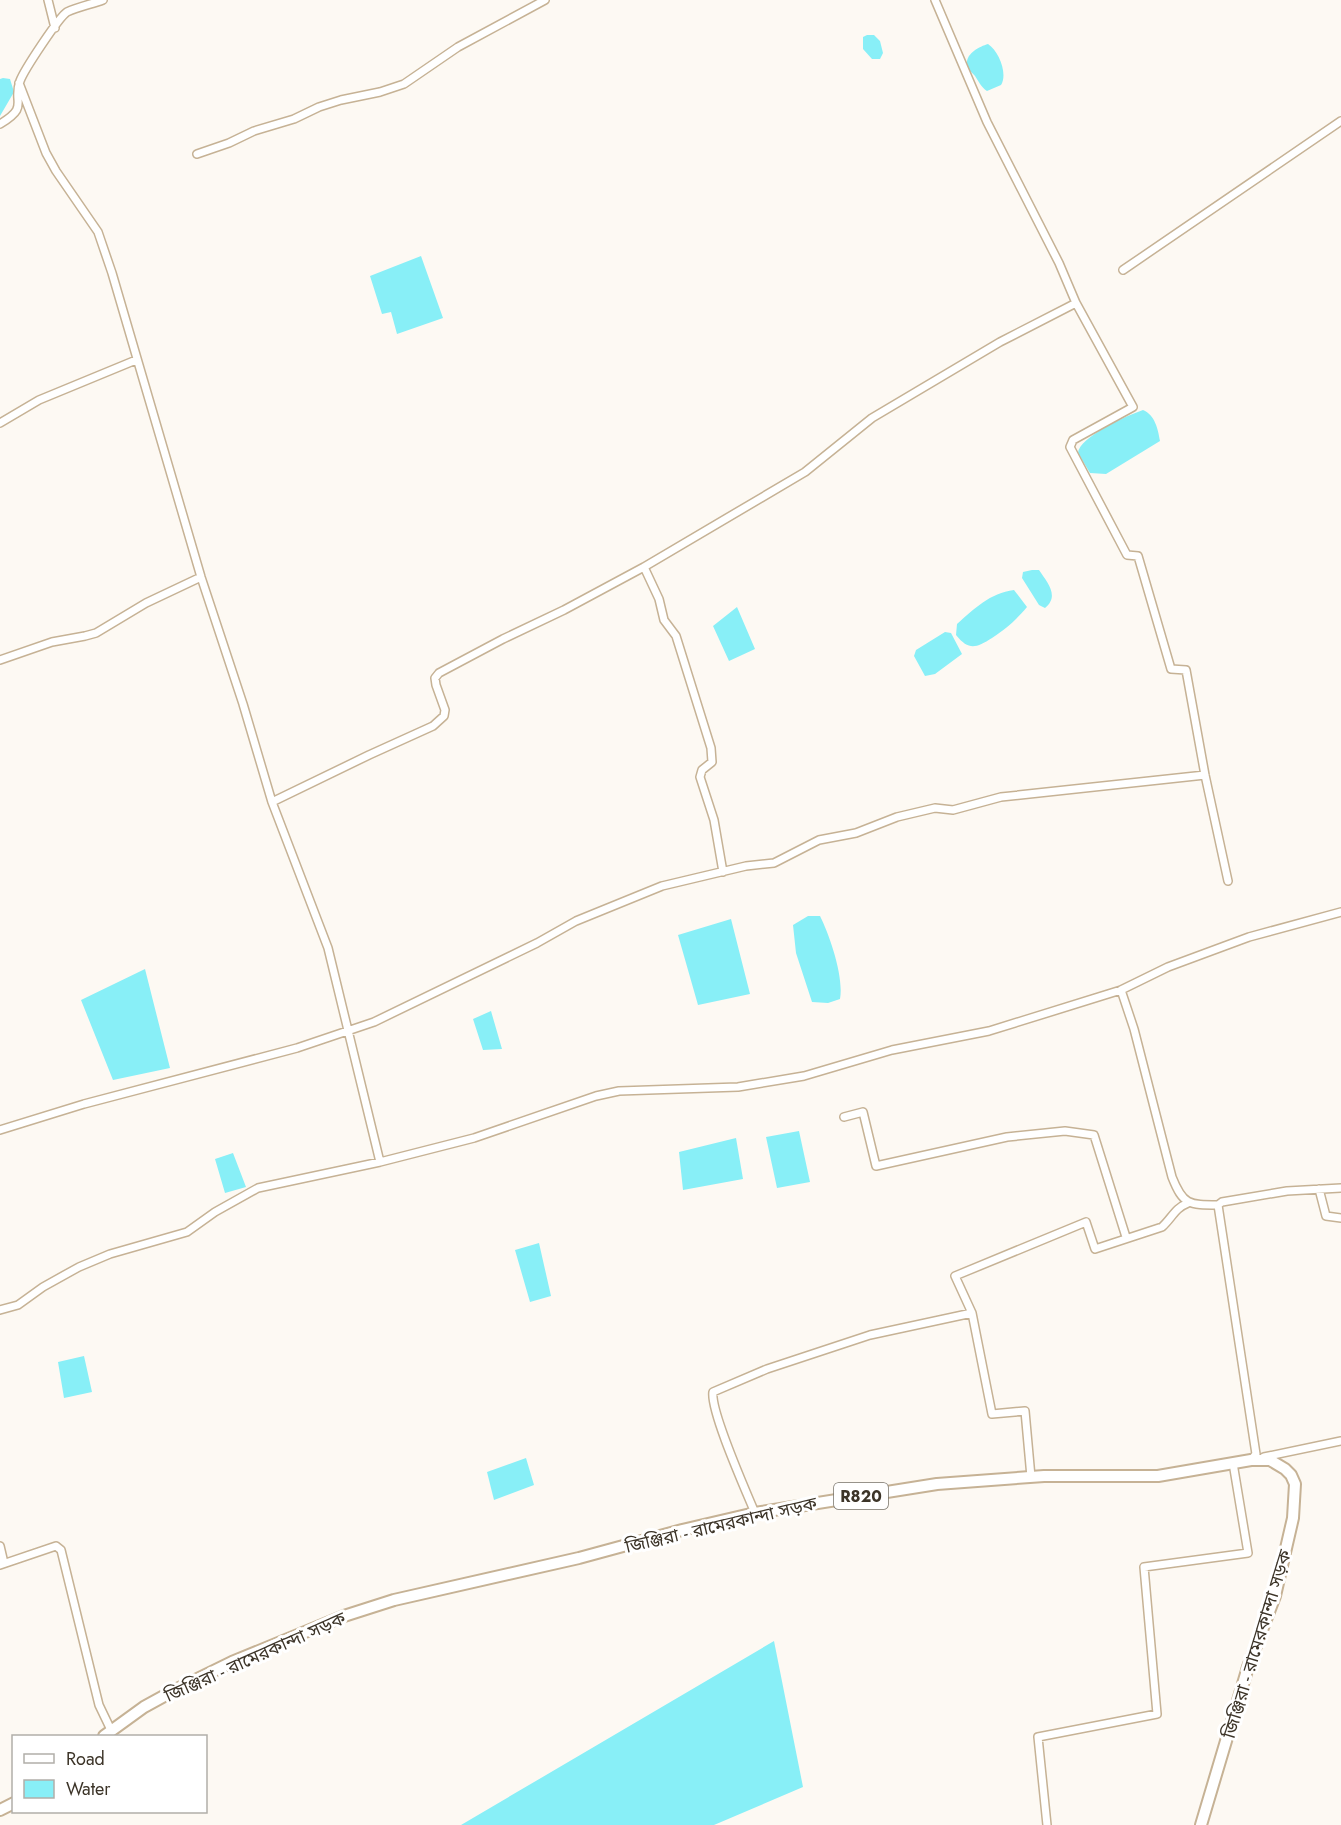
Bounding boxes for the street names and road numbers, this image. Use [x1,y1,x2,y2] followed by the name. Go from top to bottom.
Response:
[834,1483,888,1509] road number: R820
[622,1490,820,1560] street label: জিঞ্জিরা - রামেরকান্দা সড়ক
[1216,1546,1298,1743] street label: জিঞ্জিরা - রামেরকান্দা সড়ক
[159,1605,350,1709] street label: জিঞ্জিরা - রামেরকান্দা সড়ক

